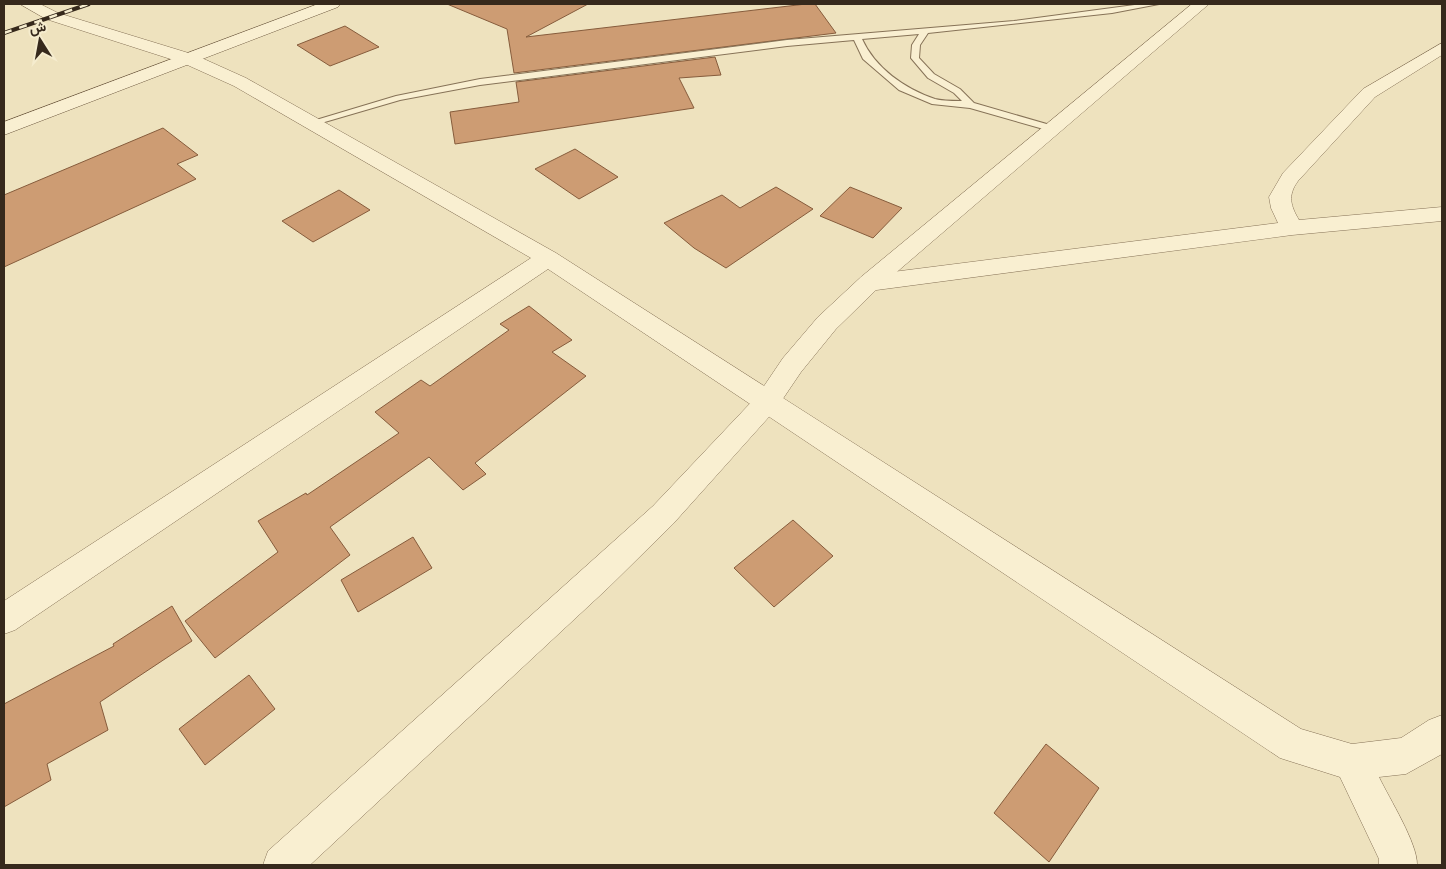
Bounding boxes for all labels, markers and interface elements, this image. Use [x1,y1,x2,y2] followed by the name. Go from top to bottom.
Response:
[15,15,65,65] north arrow
[27,16,48,39] text: ش

